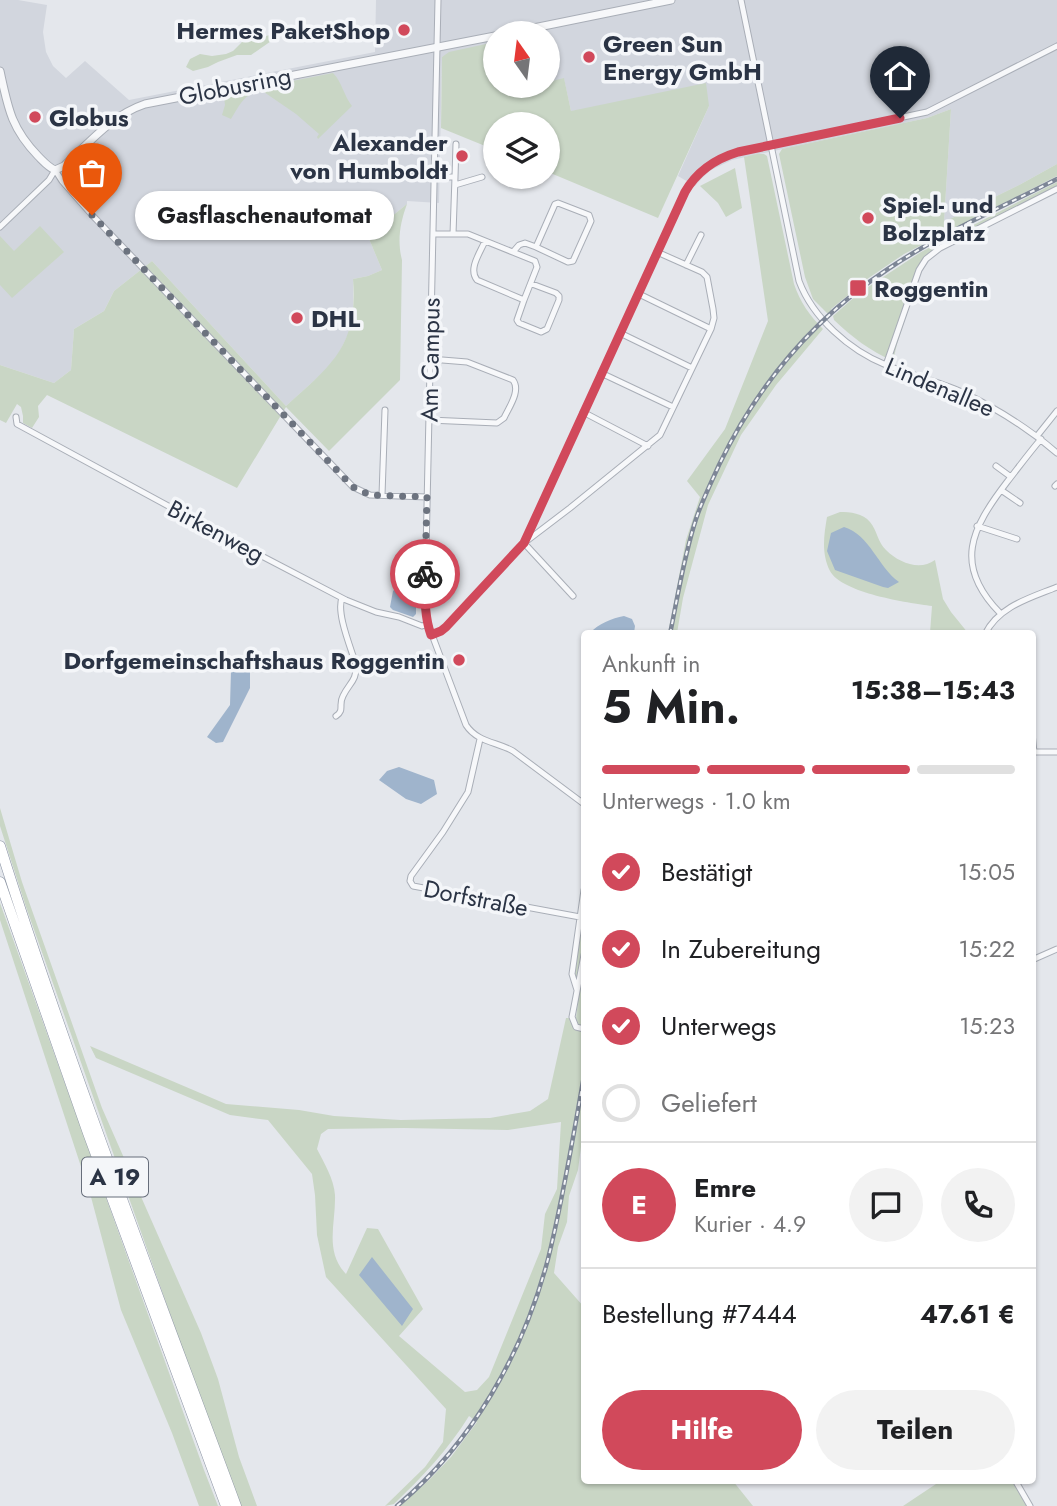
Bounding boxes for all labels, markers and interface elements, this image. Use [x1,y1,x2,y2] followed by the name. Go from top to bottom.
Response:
[176,13,390,48] place label: Hermes PaketShop
[483,21,560,98] north arrow
[483,21,560,189] map controls
[396,22,412,38] marker: Hermes PaketShop
[603,26,762,89] place label: Green Sun Energy GmbH
[870,46,930,118] pin
[581,49,597,65] marker: Green Sun Energy GmbH
[881,57,919,95] icon: home
[176,58,294,114] street label: Globusring
[49,100,129,135] place label: Globus
[27,109,43,125] marker: Globus
[483,112,560,189] button: layers
[289,125,448,188] place label: Alexander von Humboldt
[62,143,122,215] pin
[454,148,470,164] marker: Alexander von Humboldt
[73,154,111,192] icon: bag
[882,187,994,250] place label: Spiel- und Bolzplatz
[134,190,393,240] callout: Gasflaschenautomat
[157,198,372,232] text: Gasflaschenautomat
[860,210,876,226] marker: Spiel- und Bolzplatz
[874,271,989,306] place label: Roggentin
[848,278,868,298] marker: Roggentin
[411,297,449,423] street label: Am Campus
[311,301,360,336] place label: DHL
[289,310,305,326] marker: DHL
[880,348,1000,426] street label: Lindenallee
[161,491,271,571] street label: Birkenweg
[390,539,460,609] courier
[406,555,444,593] icon: bike
[64,643,445,678] place label: Dorfgemeinschaftshaus Roggentin
[602,647,700,681] text: Ankunft in
[451,652,467,668] marker: Dorfgemeinschaftshaus Roggentin
[851,671,1015,709] text: 15:38–15:43
[602,674,740,740] text: 5 Min.
[602,784,791,818] text: Unterwegs · 1.0 km
[602,853,640,891] icon: check
[661,853,752,891] text: Bestätigt
[958,855,1015,889] text: 15:05
[421,871,531,925] street label: Dorfstraße
[602,930,640,968] icon: check
[661,930,821,968] text: In Zubereitung
[959,932,1015,966] text: 15:22
[602,1007,640,1045] icon: check
[661,1007,776,1045] text: Unterwegs
[959,1009,1015,1043] text: 15:23
[661,1084,757,1122] text: Geliefert
[82,1158,148,1196] road number: A 19
[849,1168,923,1242] button: chat
[941,1168,1015,1242] button: phone
[694,1169,756,1207] text: Emre
[631,1186,647,1224] text: E
[694,1207,806,1241] text: Kurier · 4.9
[602,1295,797,1333] text: Bestellung #7444
[920,1295,1015,1333] text: 47.61 €
[602,1390,802,1470] button: Hilfe
[816,1390,1015,1470] button: Teilen

